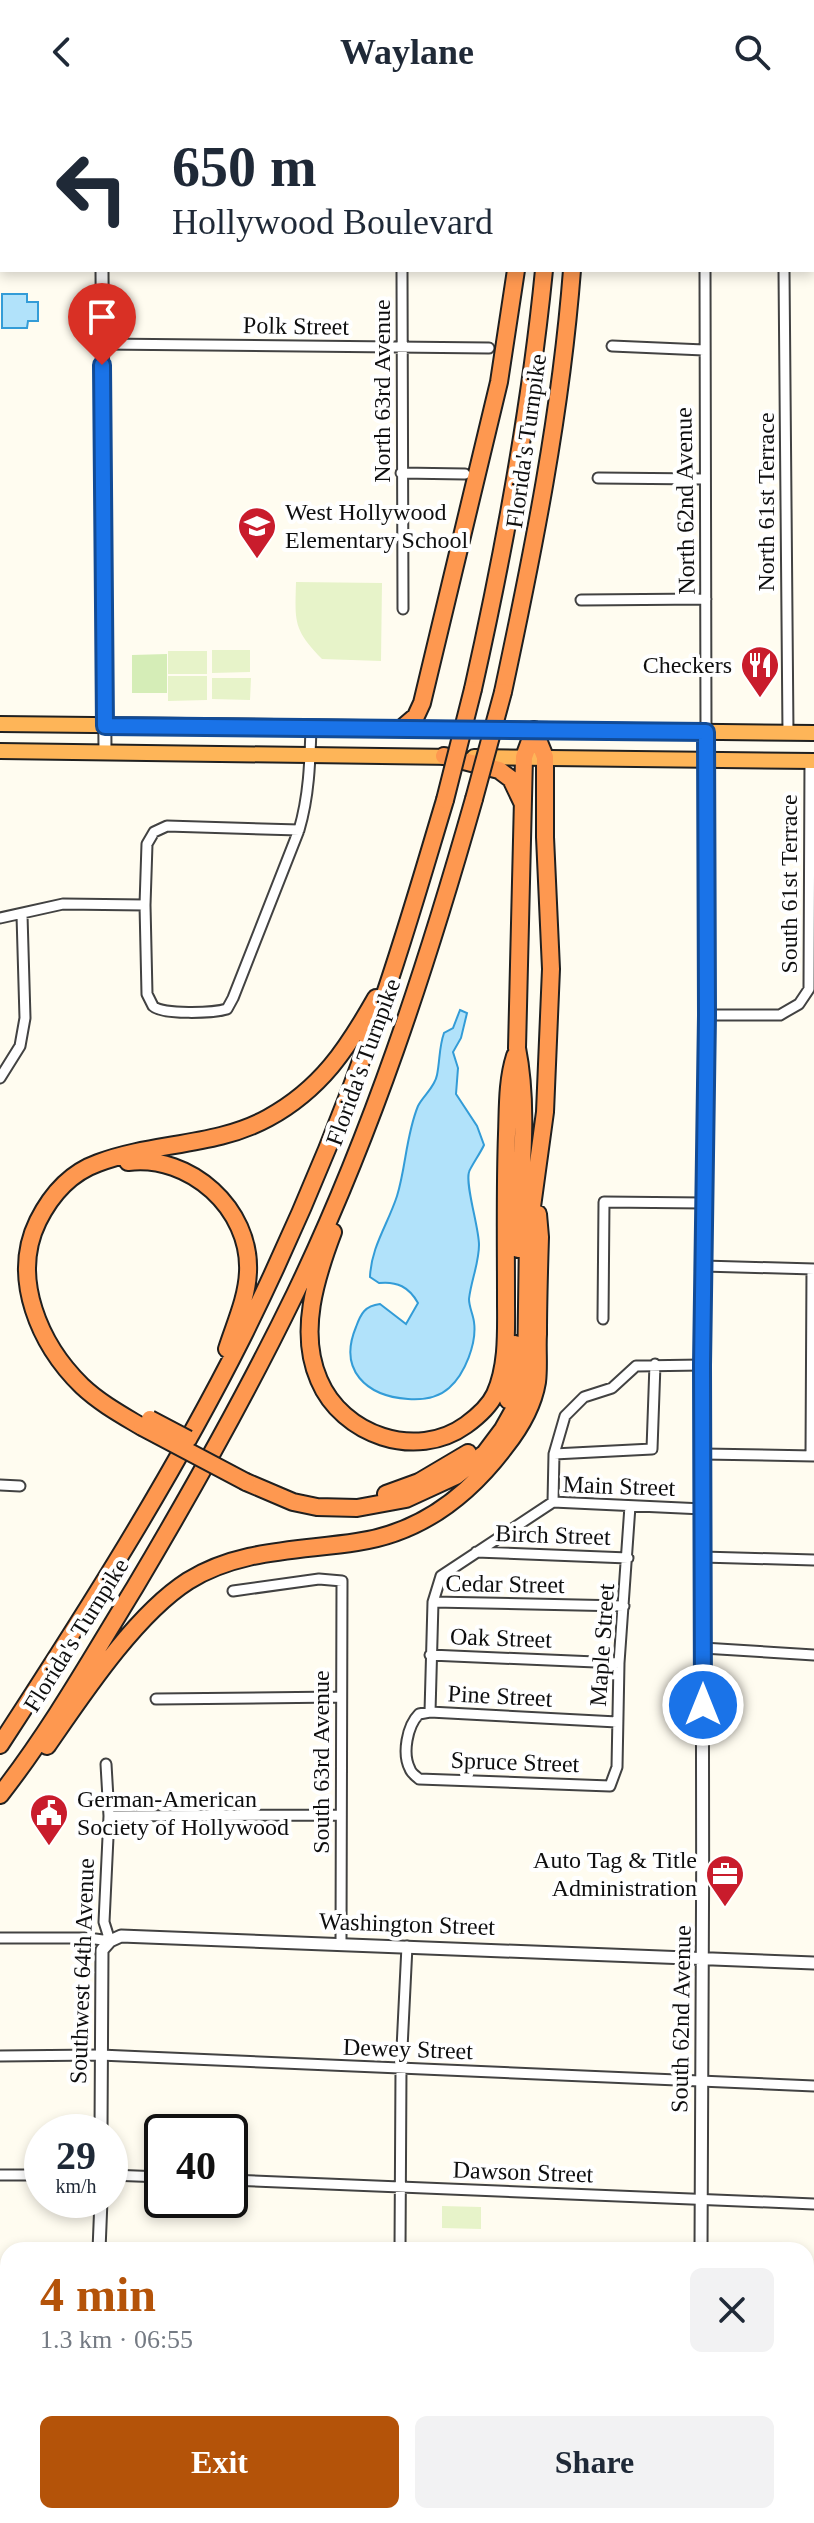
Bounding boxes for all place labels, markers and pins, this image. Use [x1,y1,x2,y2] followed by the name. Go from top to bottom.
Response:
[68,283,136,365] pin
[285,499,469,553] place label: West Hollywood Elementary School
[236,505,278,560] school or university icon: West Hollywood Elementary School
[739,644,781,699] restaurant icon: Checkers
[643,652,732,678] place label: Checkers
[77,1786,289,1840] place label: German-American Society of Hollywood
[28,1792,70,1847] public building icon: German-American Society of Hollywood
[533,1847,697,1901] place label: Auto Tag & Title Administration
[704,1853,746,1908] office icon: Auto Tag & Title Administration

